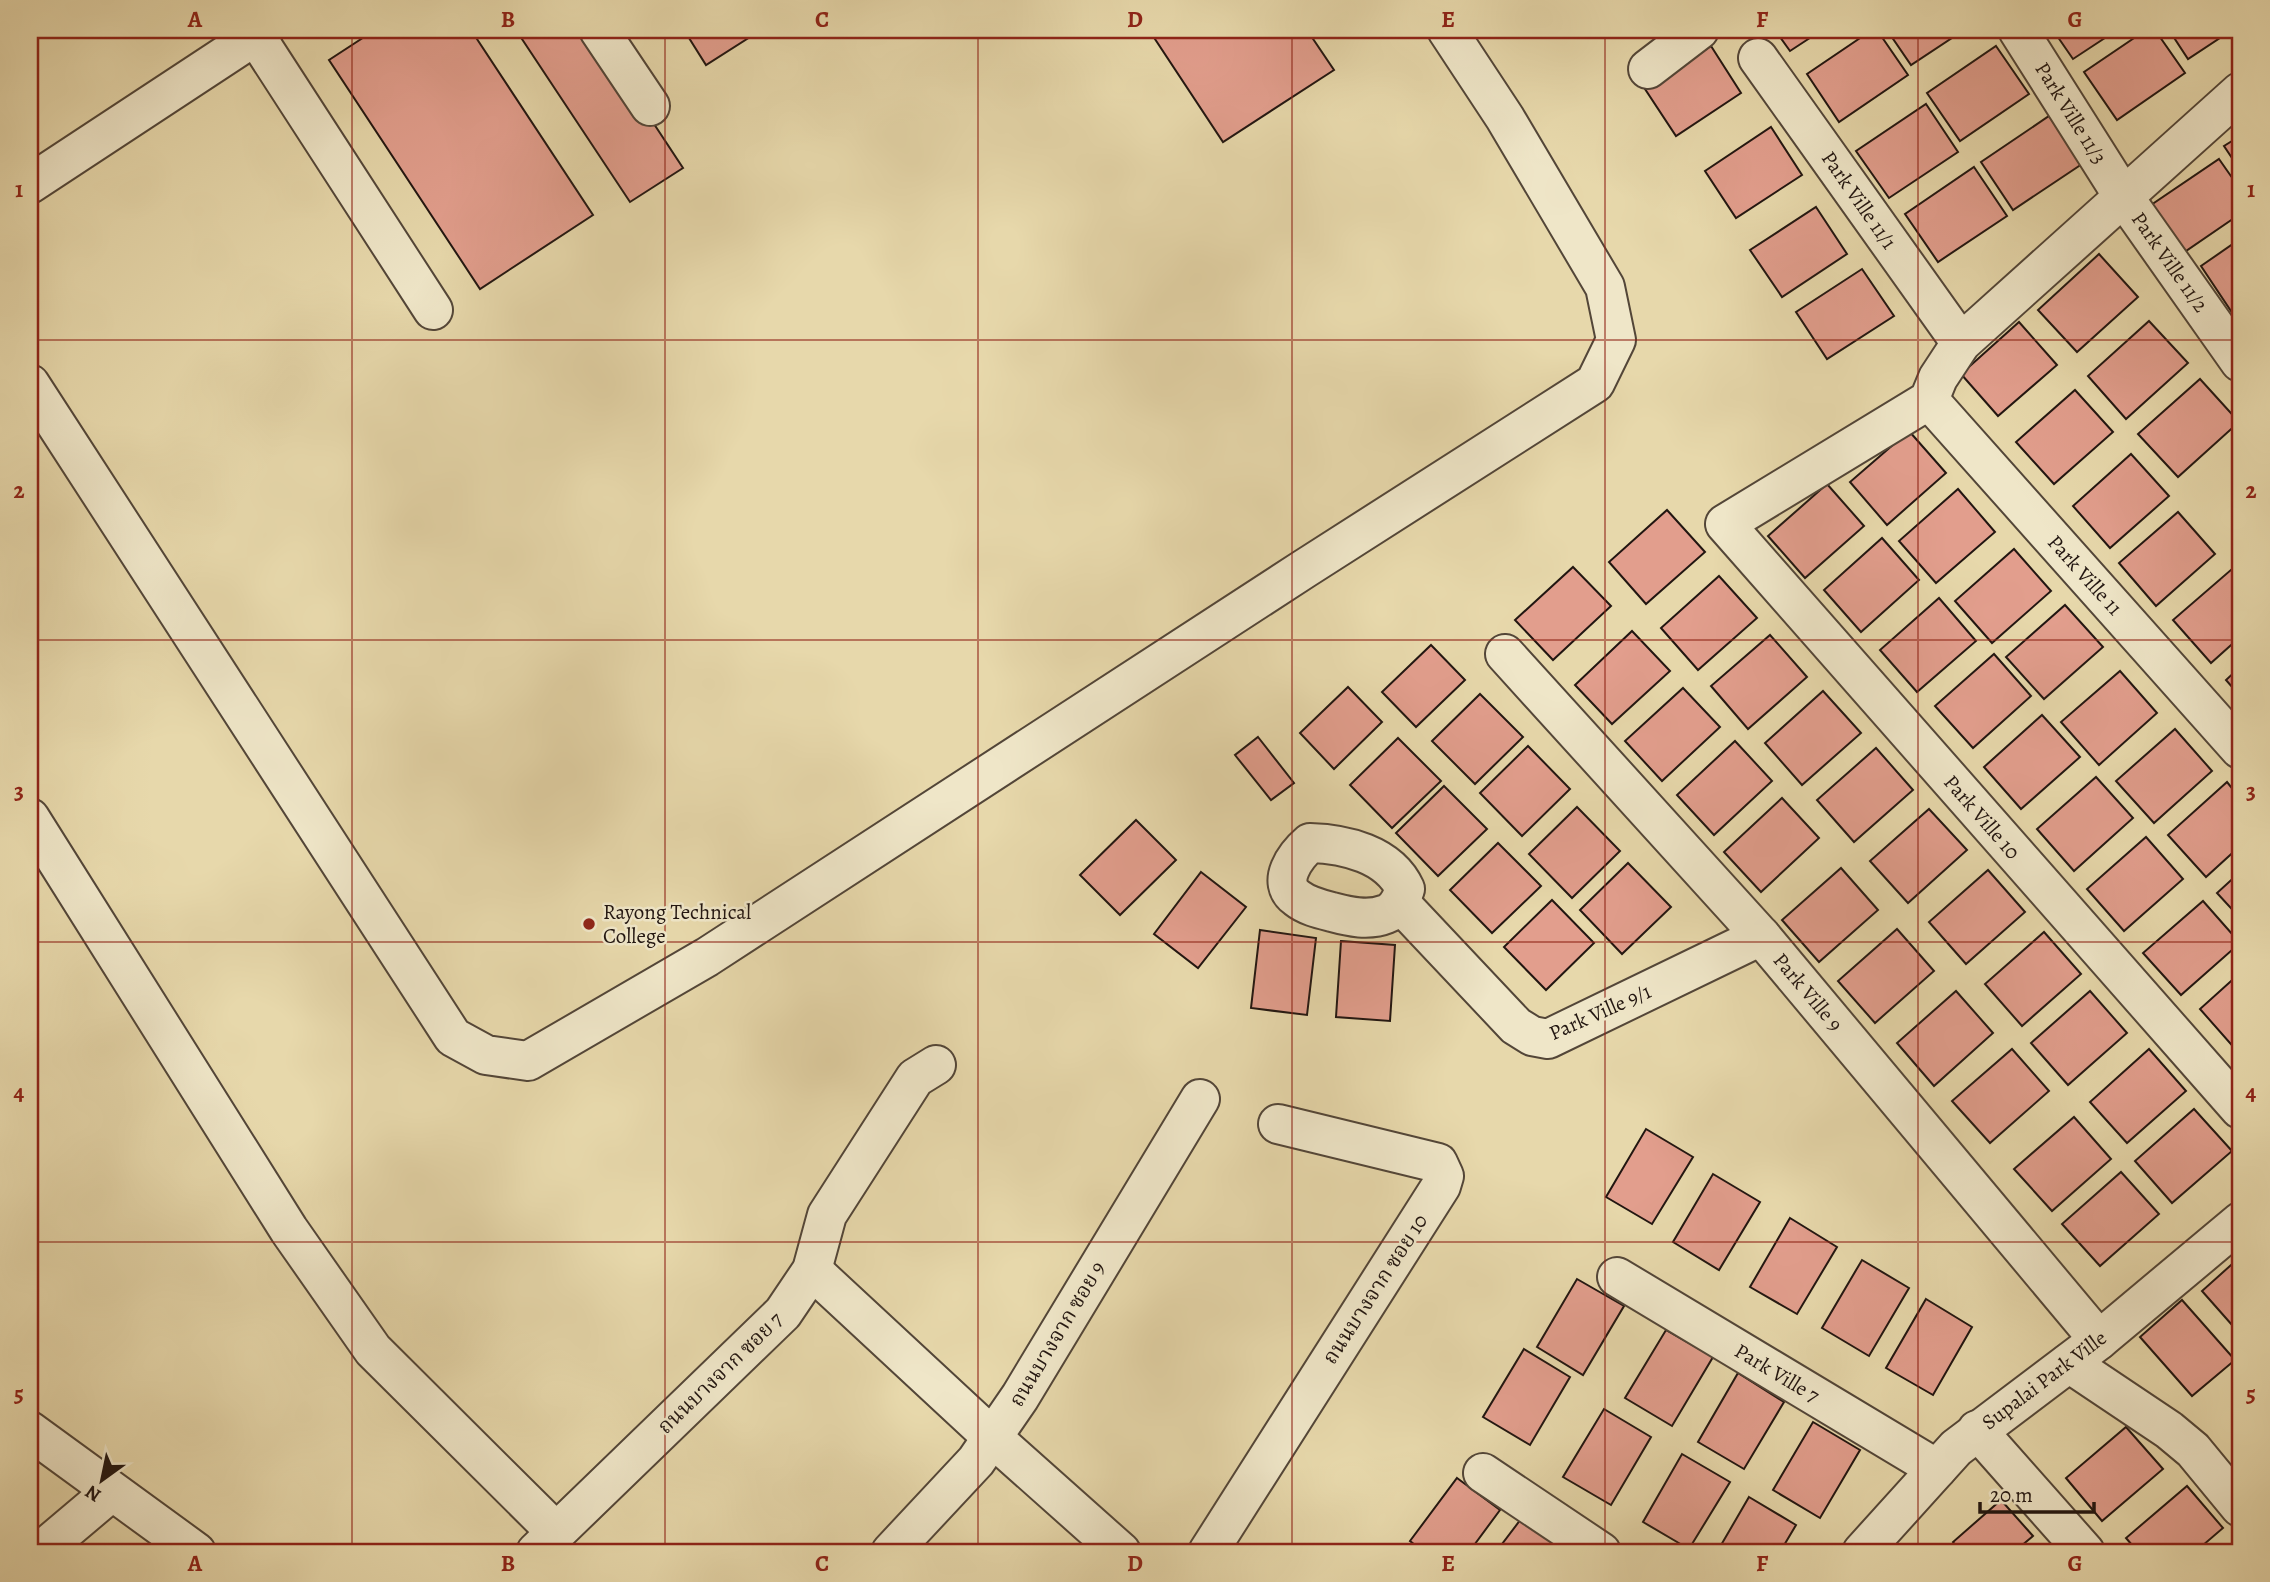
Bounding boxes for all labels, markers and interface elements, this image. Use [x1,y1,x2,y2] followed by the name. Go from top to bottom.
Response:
[187,4,203,35] text: A
[501,4,515,35] text: B
[815,4,829,35] text: C
[1127,4,1143,35] text: D
[1441,4,1455,35] text: E
[1756,4,1769,35] text: F
[2067,4,2083,35] text: G
[2029,57,2113,169] street label: Park Ville 11/3
[1815,145,1903,255] street label: Park Ville 11/1
[15,174,23,205] text: 1
[2247,174,2255,205] text: 1
[2125,206,2215,318] street label: Park Ville 11/2
[13,475,25,506] text: 2
[2245,475,2257,506] text: 2
[2041,529,2129,621] street label: Park Ville 11
[1937,769,2027,865] street label: Park Ville 10
[14,776,24,807] text: 3
[2246,776,2256,807] text: 3
[603,898,751,950] place label: Rayong Technical College
[581,916,597,932] marker: Rayong Technical College
[1767,947,1849,1037] street label: Park Ville 9
[1545,977,1655,1047] street label: Park Ville 9/1
[14,1077,25,1108] text: 4
[2246,1077,2257,1108] text: 4
[1316,1208,1434,1370] street label: ถนนบางจาก ซอย 10
[1002,1256,1112,1412] street label: ถนนบางจาก ซอย 9
[651,1306,789,1440] street label: ถนนบางจาก ซอย 7
[1976,1324,2112,1436] street label: Supalai Park Ville
[1729,1337,1825,1409] street label: Park Ville 7
[14,1378,24,1409] text: 5
[2246,1378,2256,1409] text: 5
[66,1446,136,1516] north arrow
[1980,1470,2093,1514] scale bar
[80,1479,106,1508] text: N
[1990,1481,2033,1509] text: 20 m
[187,1548,203,1579] text: A
[501,1548,515,1579] text: B
[815,1548,829,1579] text: C
[1127,1548,1143,1579] text: D
[1441,1548,1455,1579] text: E
[1756,1548,1769,1579] text: F
[2067,1548,2083,1579] text: G

